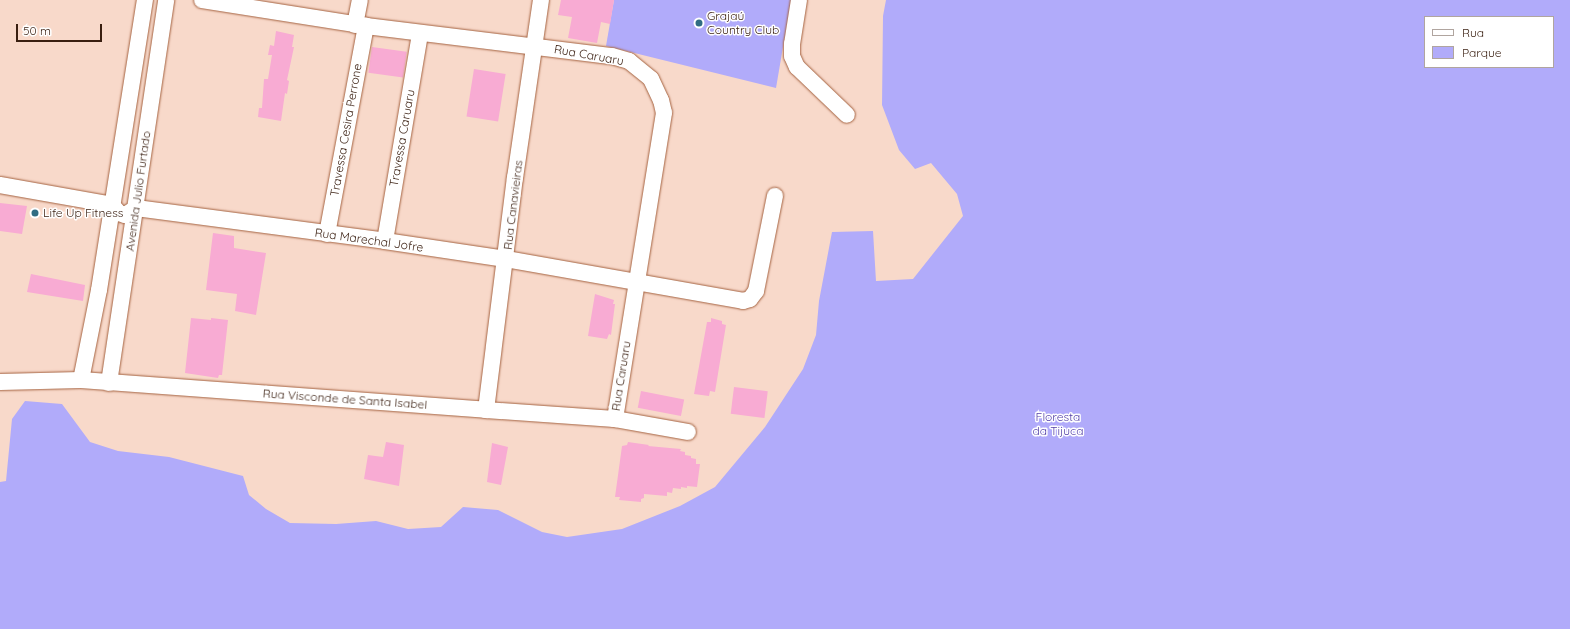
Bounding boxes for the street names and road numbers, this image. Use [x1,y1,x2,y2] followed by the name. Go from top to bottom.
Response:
[553,42,625,68] street label: Rua Caruaru
[327,62,365,198] street label: Travessa Cesira Perrone
[386,88,418,188] street label: Travessa Caruaru
[122,130,154,252] street label: Avenida Julio Furtado
[500,159,526,251] street label: Rua Canavieiras
[314,225,424,255] street label: Rua Marechal Jofre
[608,340,634,412] street label: Rua Caruaru
[262,386,428,412] street label: Rua Visconde de Santa Isabel

